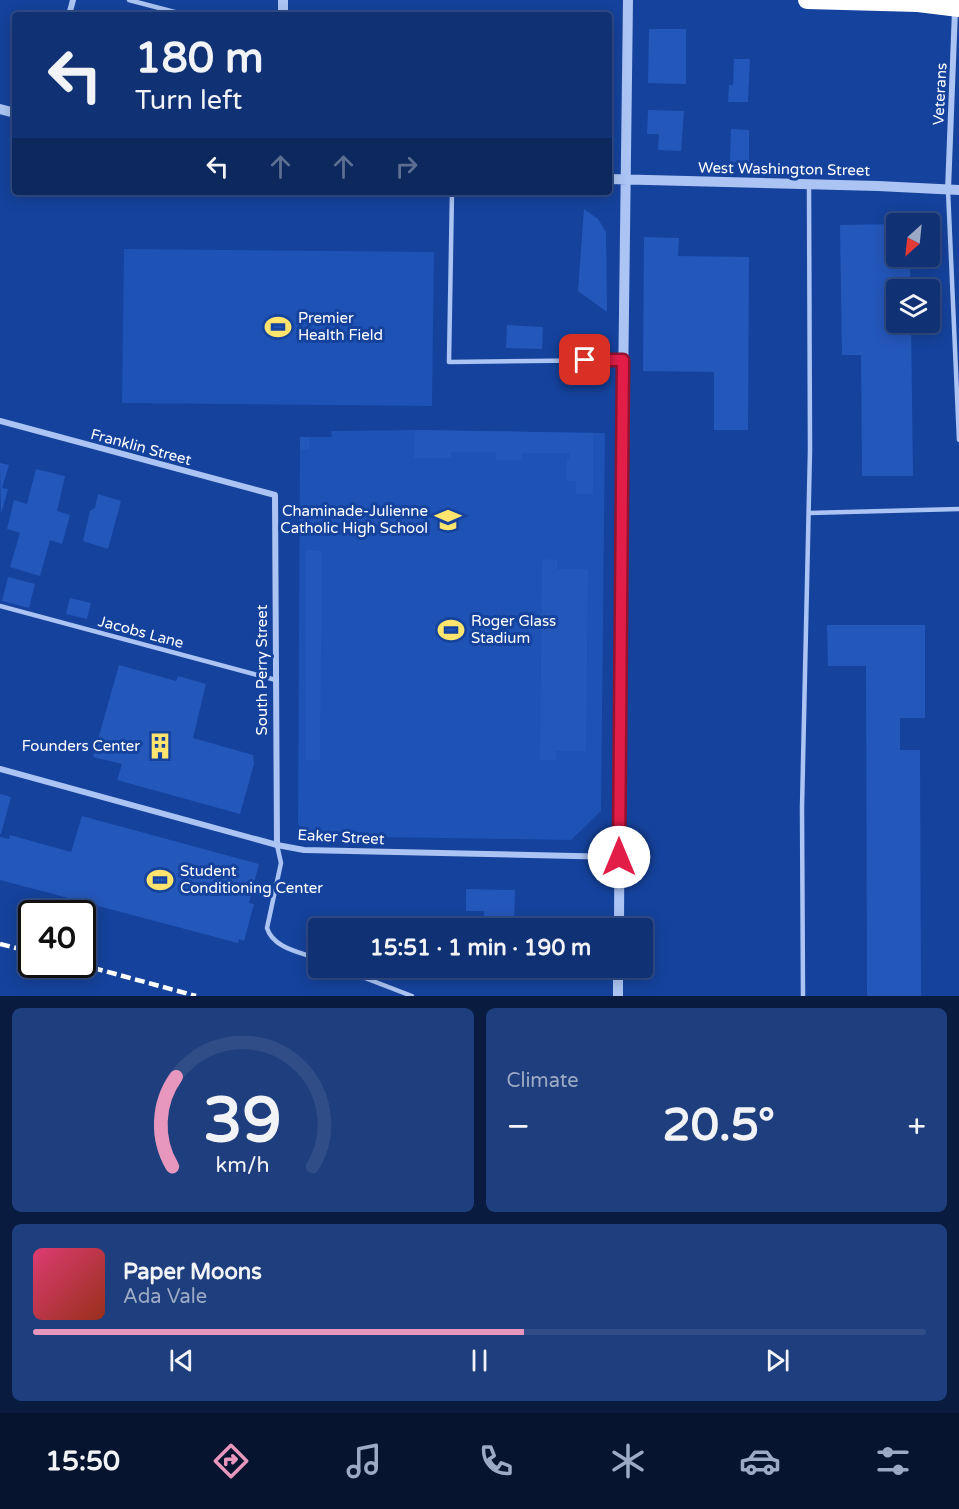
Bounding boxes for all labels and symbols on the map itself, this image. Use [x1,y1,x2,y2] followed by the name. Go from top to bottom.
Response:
[929,62,951,126] street label: Veterans
[698,158,870,180] street label: West Washington Street
[886,213,940,267] north arrow
[298,309,383,344] place label: Premier Health Field
[263,312,293,342] sports icon: Premier Health Field
[559,334,610,385] pin
[89,425,194,469] street label: Franklin Street
[280,502,428,537] place label: Chaminade-Julienne Catholic High School
[433,505,463,535] school or university icon: Chaminade-Julienne Catholic High School
[253,604,271,735] street label: South Perry Street
[96,612,186,652] street label: Jacobs Lane
[471,612,556,647] place label: Roger Glass Stadium
[436,615,466,645] sports icon: Roger Glass Stadium
[145,731,175,761] building icon: Founders Center
[22,737,140,755] place label: Founders Center
[587,825,651,889] position arrow
[297,826,385,848] street label: Eaker Street
[180,862,323,897] place label: Student Conditioning Center
[145,865,175,895] sports icon: Student Conditioning Center
[18,900,96,978] speed limit sign: 40

